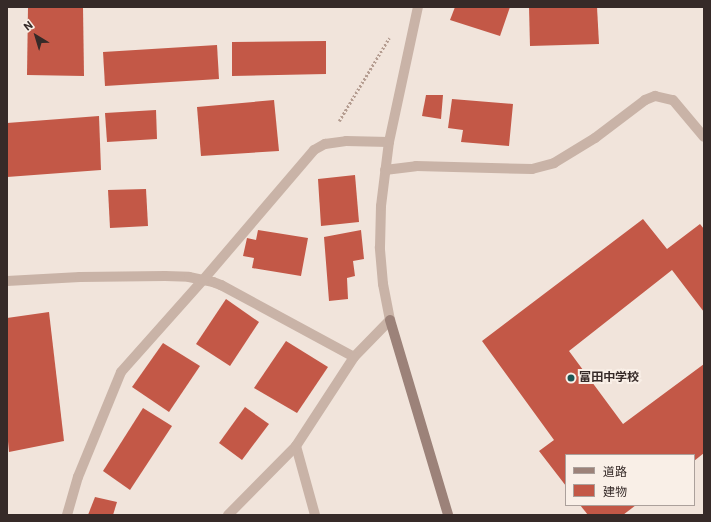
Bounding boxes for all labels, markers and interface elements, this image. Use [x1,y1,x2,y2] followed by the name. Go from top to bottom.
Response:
[16,16,56,56] north arrow
[21,19,35,34] text: N
[579,371,639,385] place label: 富田中学校
[566,373,576,383] marker: 富田中学校
[565,454,695,506] legend
[603,465,627,479] text: 道路
[603,485,627,499] text: 建物

